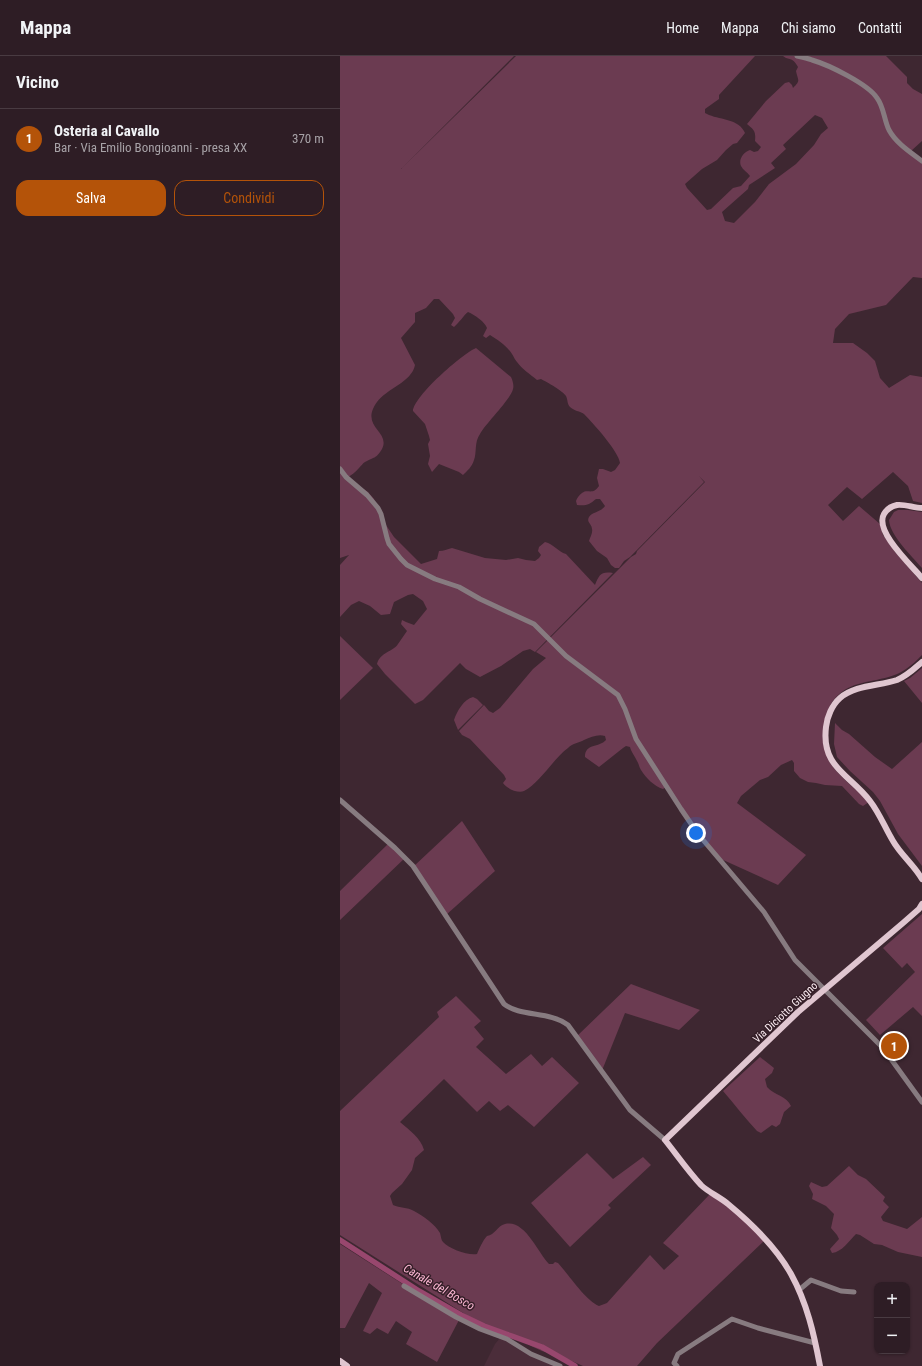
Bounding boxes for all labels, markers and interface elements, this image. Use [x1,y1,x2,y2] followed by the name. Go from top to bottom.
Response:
[20,16,71,39] text: Mappa
[666,20,699,36] text: Home
[721,20,759,36] text: Mappa
[781,20,836,36] text: Chi siamo
[858,20,902,36] text: Contatti
[16,72,59,92] text: Vicino
[54,122,159,140] text: Osteria al Cavallo
[26,131,32,146] text: 1
[292,131,324,146] text: 370 m
[54,140,247,155] text: Bar · Via Emilio Bongioanni - presa XX
[16,180,166,216] button: Salva
[174,180,324,216] button: Condividi
[686,823,706,843] your location
[750,979,821,1046] street label: Via Diciotto Giugno
[881,1031,907,1061] pin: 1
[401,1261,477,1313] water label: Canale del Bosco
[874,1282,910,1354] map controls
[874,1282,910,1318] button: +
[874,1318,910,1354] button: −

